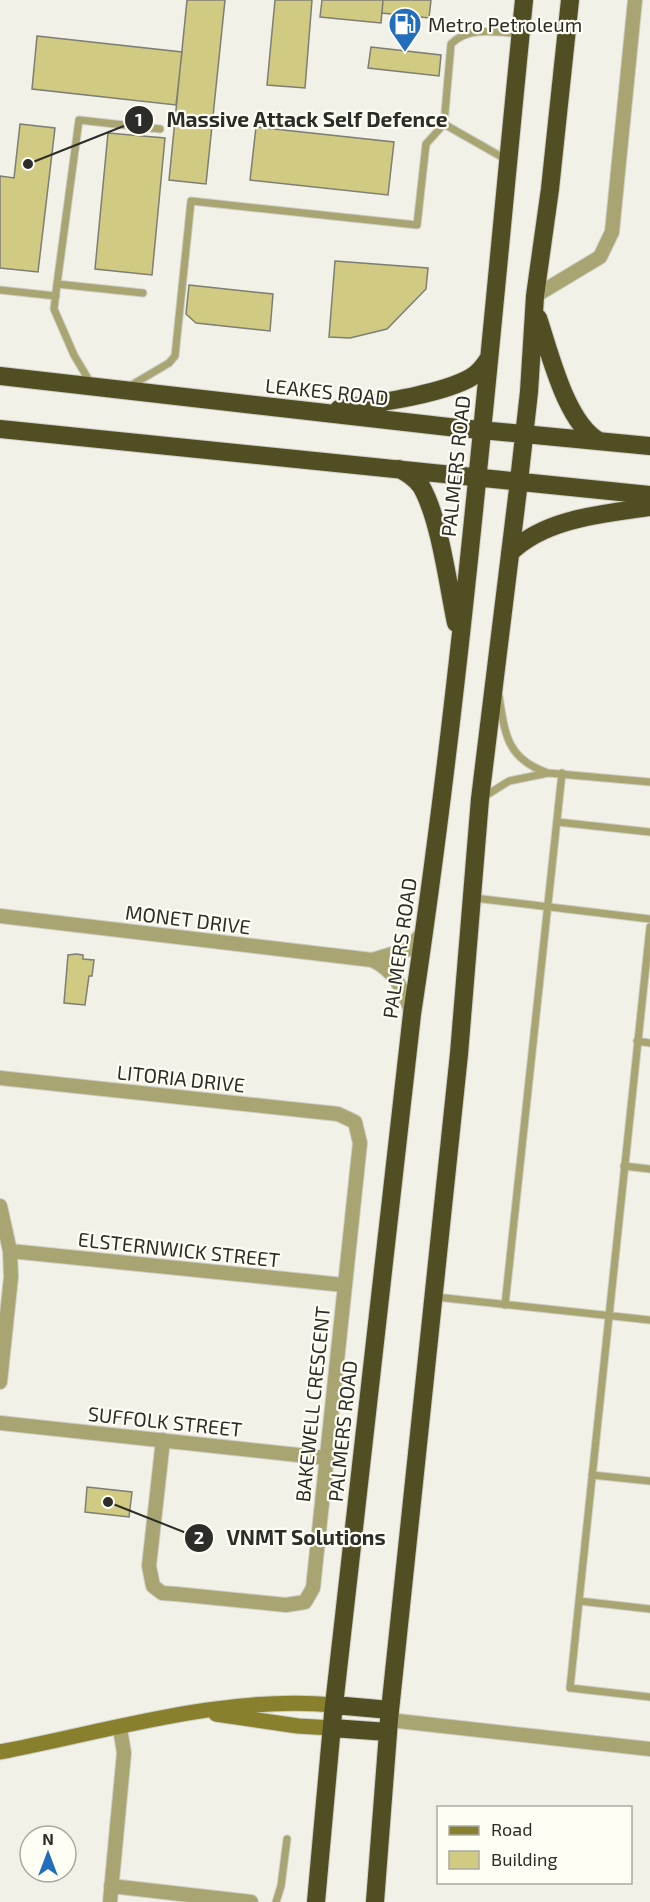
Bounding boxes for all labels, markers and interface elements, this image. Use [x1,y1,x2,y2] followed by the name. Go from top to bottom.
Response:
[387,6,423,53] fuel station icon: Metro Petroleum
[428,12,582,36] place label: Metro Petroleum
[124,100,460,139] callout: Massive Attack Self Defence
[166,106,448,131] text: Massive Attack Self Defence
[135,108,143,130] text: 1
[264,373,390,409] street label: LEAKES ROAD
[436,394,474,538] street label: PALMERS ROAD
[377,876,421,1020] street label: PALMERS ROAD
[124,899,252,939] street label: MONET DRIVE
[116,1059,246,1097] street label: LITORIA DRIVE
[77,1226,282,1272] street label: ELSTERNWICK STREET
[290,1304,334,1503] street label: BAKEWELL CRESCENT
[323,1359,361,1503] street label: PALMERS ROAD
[87,1401,244,1441] street label: SUFFOLK STREET
[184,1518,398,1557] callout: VNMT Solutions
[226,1524,386,1549] text: VNMT Solutions
[194,1526,204,1548] text: 2
[437,1806,632,1884] legend
[491,1818,532,1840] text: Road
[18,1824,78,1884] north arrow
[42,1829,54,1848] text: N
[491,1848,558,1870] text: Building

